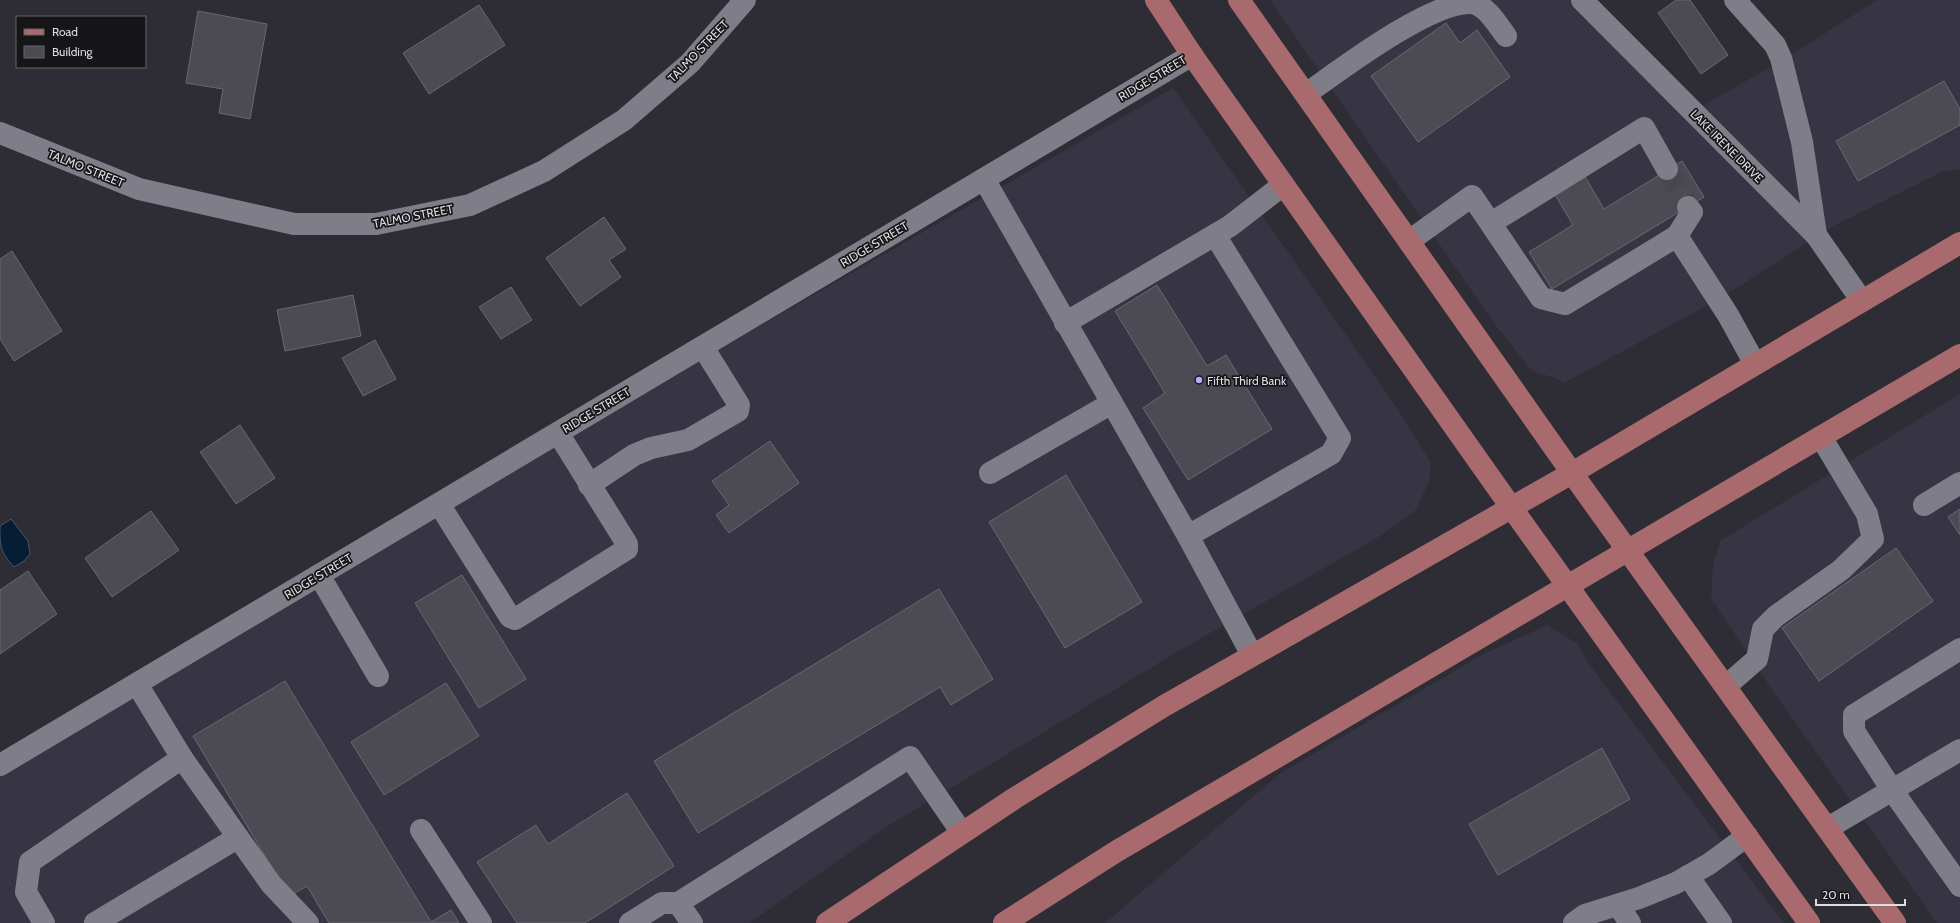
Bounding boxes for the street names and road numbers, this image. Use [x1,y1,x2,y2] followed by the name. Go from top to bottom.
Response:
[664,16,732,85] street label: TALMO STREET
[1115,51,1189,104] street label: RIDGE STREET
[1687,106,1767,186] street label: LAKE IRENE DRIVE
[46,146,127,190] street label: TALMO STREET
[372,201,455,231] street label: TALMO STREET
[837,217,911,270] street label: RIDGE STREET
[559,383,633,436] street label: RIDGE STREET
[281,549,355,602] street label: RIDGE STREET

